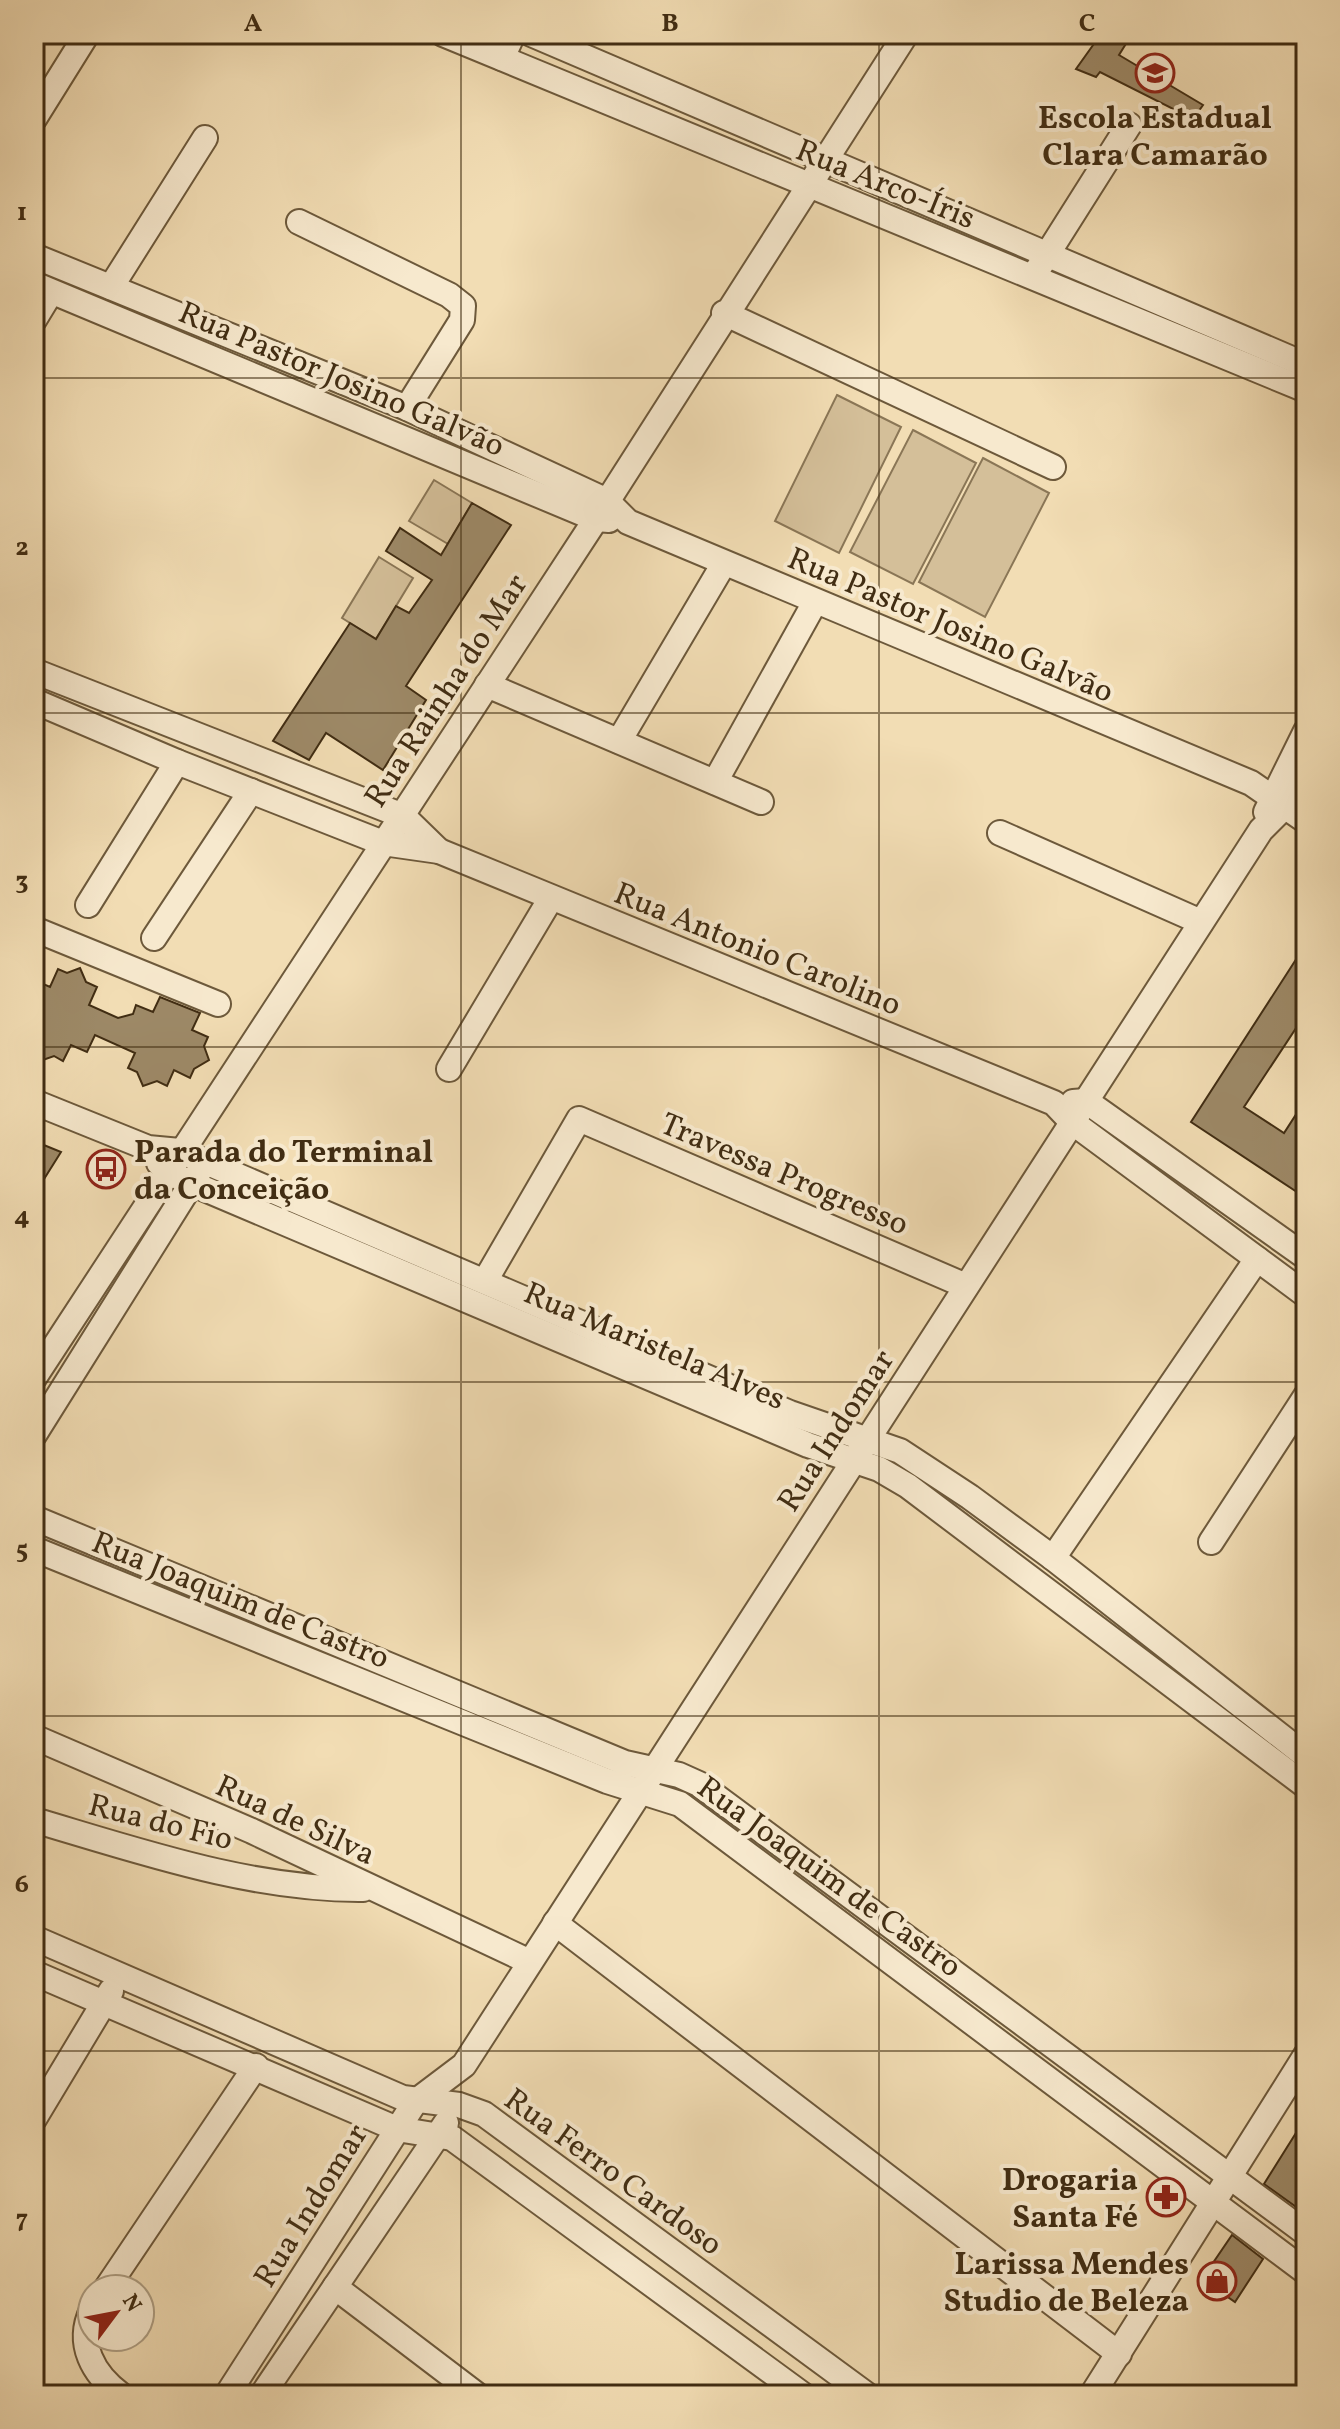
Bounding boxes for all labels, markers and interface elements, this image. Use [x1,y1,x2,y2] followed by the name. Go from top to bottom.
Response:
[244,6,263,42] text: A
[661,6,679,42] text: B
[1079,6,1095,42] text: C
[1134,52,1176,94] school or university icon: Escola Estadual Clara Camarão
[1038,98,1272,179] place label: Escola Estadual Clara Camarão
[789,130,981,242] street label: Rua Arco-Íris
[17,195,27,231] text: 1
[171,292,511,469] street label: Rua Pastor Josino Galvão
[15,530,29,566] text: 2
[780,538,1120,715] street label: Rua Pastor Josino Galvão
[355,566,540,817] street label: Rua Rainha do Mar
[15,864,29,900] text: 3
[607,873,907,1029] street label: Rua Antonio Carolino
[653,1104,915,1248] street label: Travessa Progresso
[134,1132,433,1213] place label: Parada do Terminal da Conceição
[85,1148,127,1190] bus stop icon: Parada do Terminal da Conceição
[14,1199,30,1235] text: 4
[516,1273,791,1423] street label: Rua Maristela Alves
[769,1342,906,1521] street label: Rua Indomar
[84,1522,395,1682] street label: Rua Joaquim de Castro
[16,1533,28,1569] text: 5
[208,1766,382,1878] street label: Rua de Silva
[687,1767,970,1990] street label: Rua Joaquim de Castro
[83,1785,237,1863] street label: Rua do Fio
[15,1867,29,1903] text: 6
[494,2079,730,2268] street label: Rua Ferro Cardoso
[245,2116,380,2297] street label: Rua Indomar
[1002,2160,1138,2241] place label: Drogaria Santa Fé
[1145,2176,1187,2218] pharmacy icon: Drogaria Santa Fé
[16,2202,28,2238] text: 7
[944,2244,1189,2325] place label: Larissa Mendes Studio de Beleza
[1196,2260,1238,2302] shop icon: Larissa Mendes Studio de Beleza
[76,2273,156,2353] north arrow
[113,2289,148,2319] text: N

